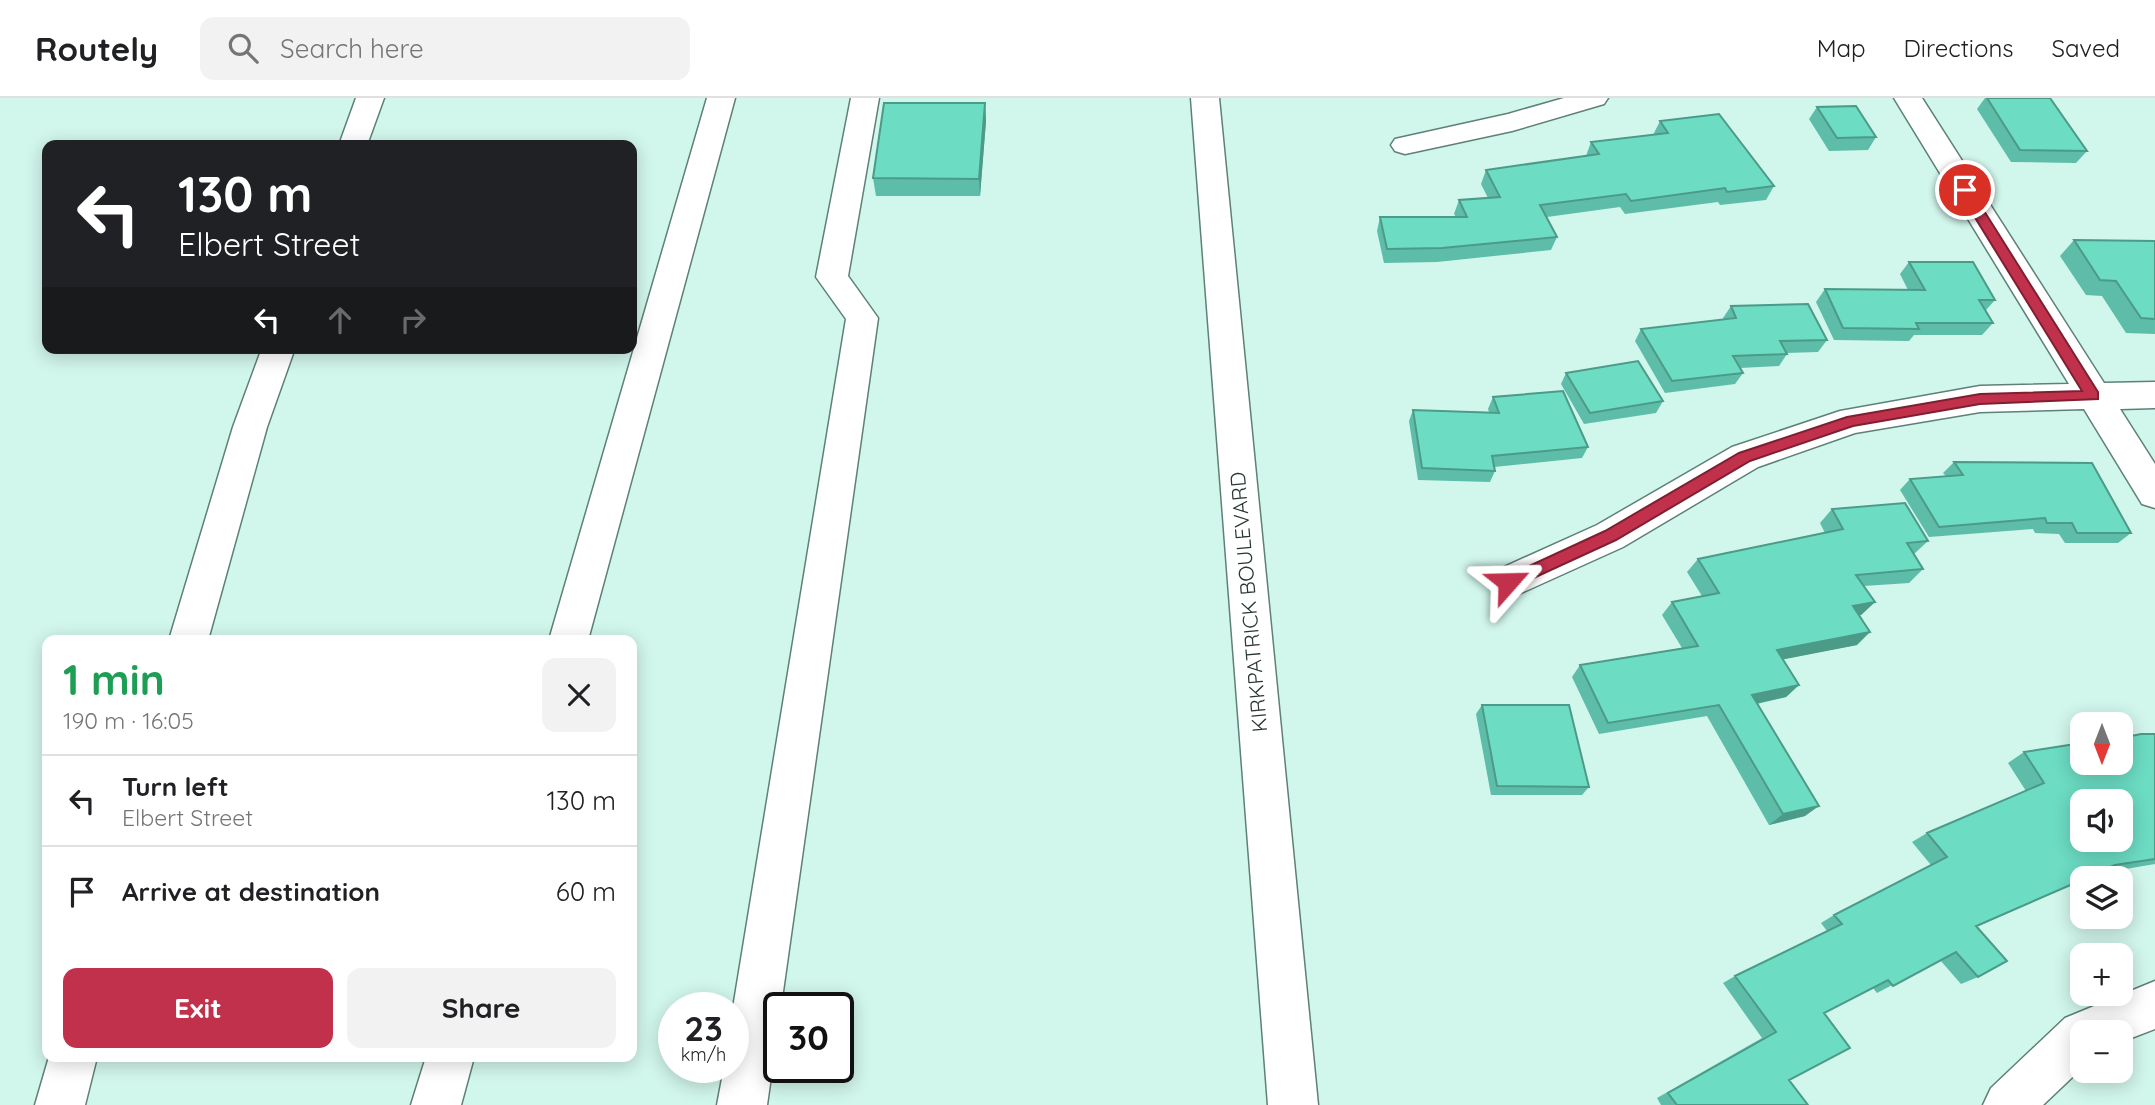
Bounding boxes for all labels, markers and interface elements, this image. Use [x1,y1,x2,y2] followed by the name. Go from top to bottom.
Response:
[200,17,690,80] search box
[35,28,158,69] text: Routely
[224,29,262,67] icon: search
[280,32,424,65] text: Search here
[1817,33,1866,63] text: Map
[1904,33,2014,63] text: Directions
[2052,33,2120,63] text: Saved
[1935,160,1995,220] pin
[178,163,312,224] text: 130 m
[63,168,154,259] icon: left
[1946,171,1984,209] icon: arrive
[178,224,360,264] text: Elbert Street
[248,301,286,339] icon: left
[321,301,359,339] icon: ahead
[394,301,432,339] icon: right
[1224,471,1272,733] street label: KIRKPATRICK BOULEVARD
[1471,545,1545,619] position arrow
[63,653,165,706] text: 1 min
[542,658,616,732] button: close
[63,706,194,735] text: 190 m · 16:05
[2070,712,2133,775] north arrow
[2070,712,2133,1083] map controls
[122,770,229,803] text: Turn left
[63,782,101,820] icon: left
[546,784,616,817] text: 130 m
[2070,789,2133,852] button: sound
[122,803,253,832] text: Elbert Street
[2070,866,2133,929] button: layers
[63,873,101,911] icon: arrive
[122,875,380,908] text: Arrive at destination
[556,875,616,908] text: 60 m
[2070,943,2133,1006] button: +
[63,968,333,1048] button: Exit
[347,968,616,1048] button: Share
[763,992,854,1083] speed limit sign: 30
[684,1006,723,1050] text: 23
[2070,1020,2133,1083] button: −
[681,1043,726,1066] text: km/h

